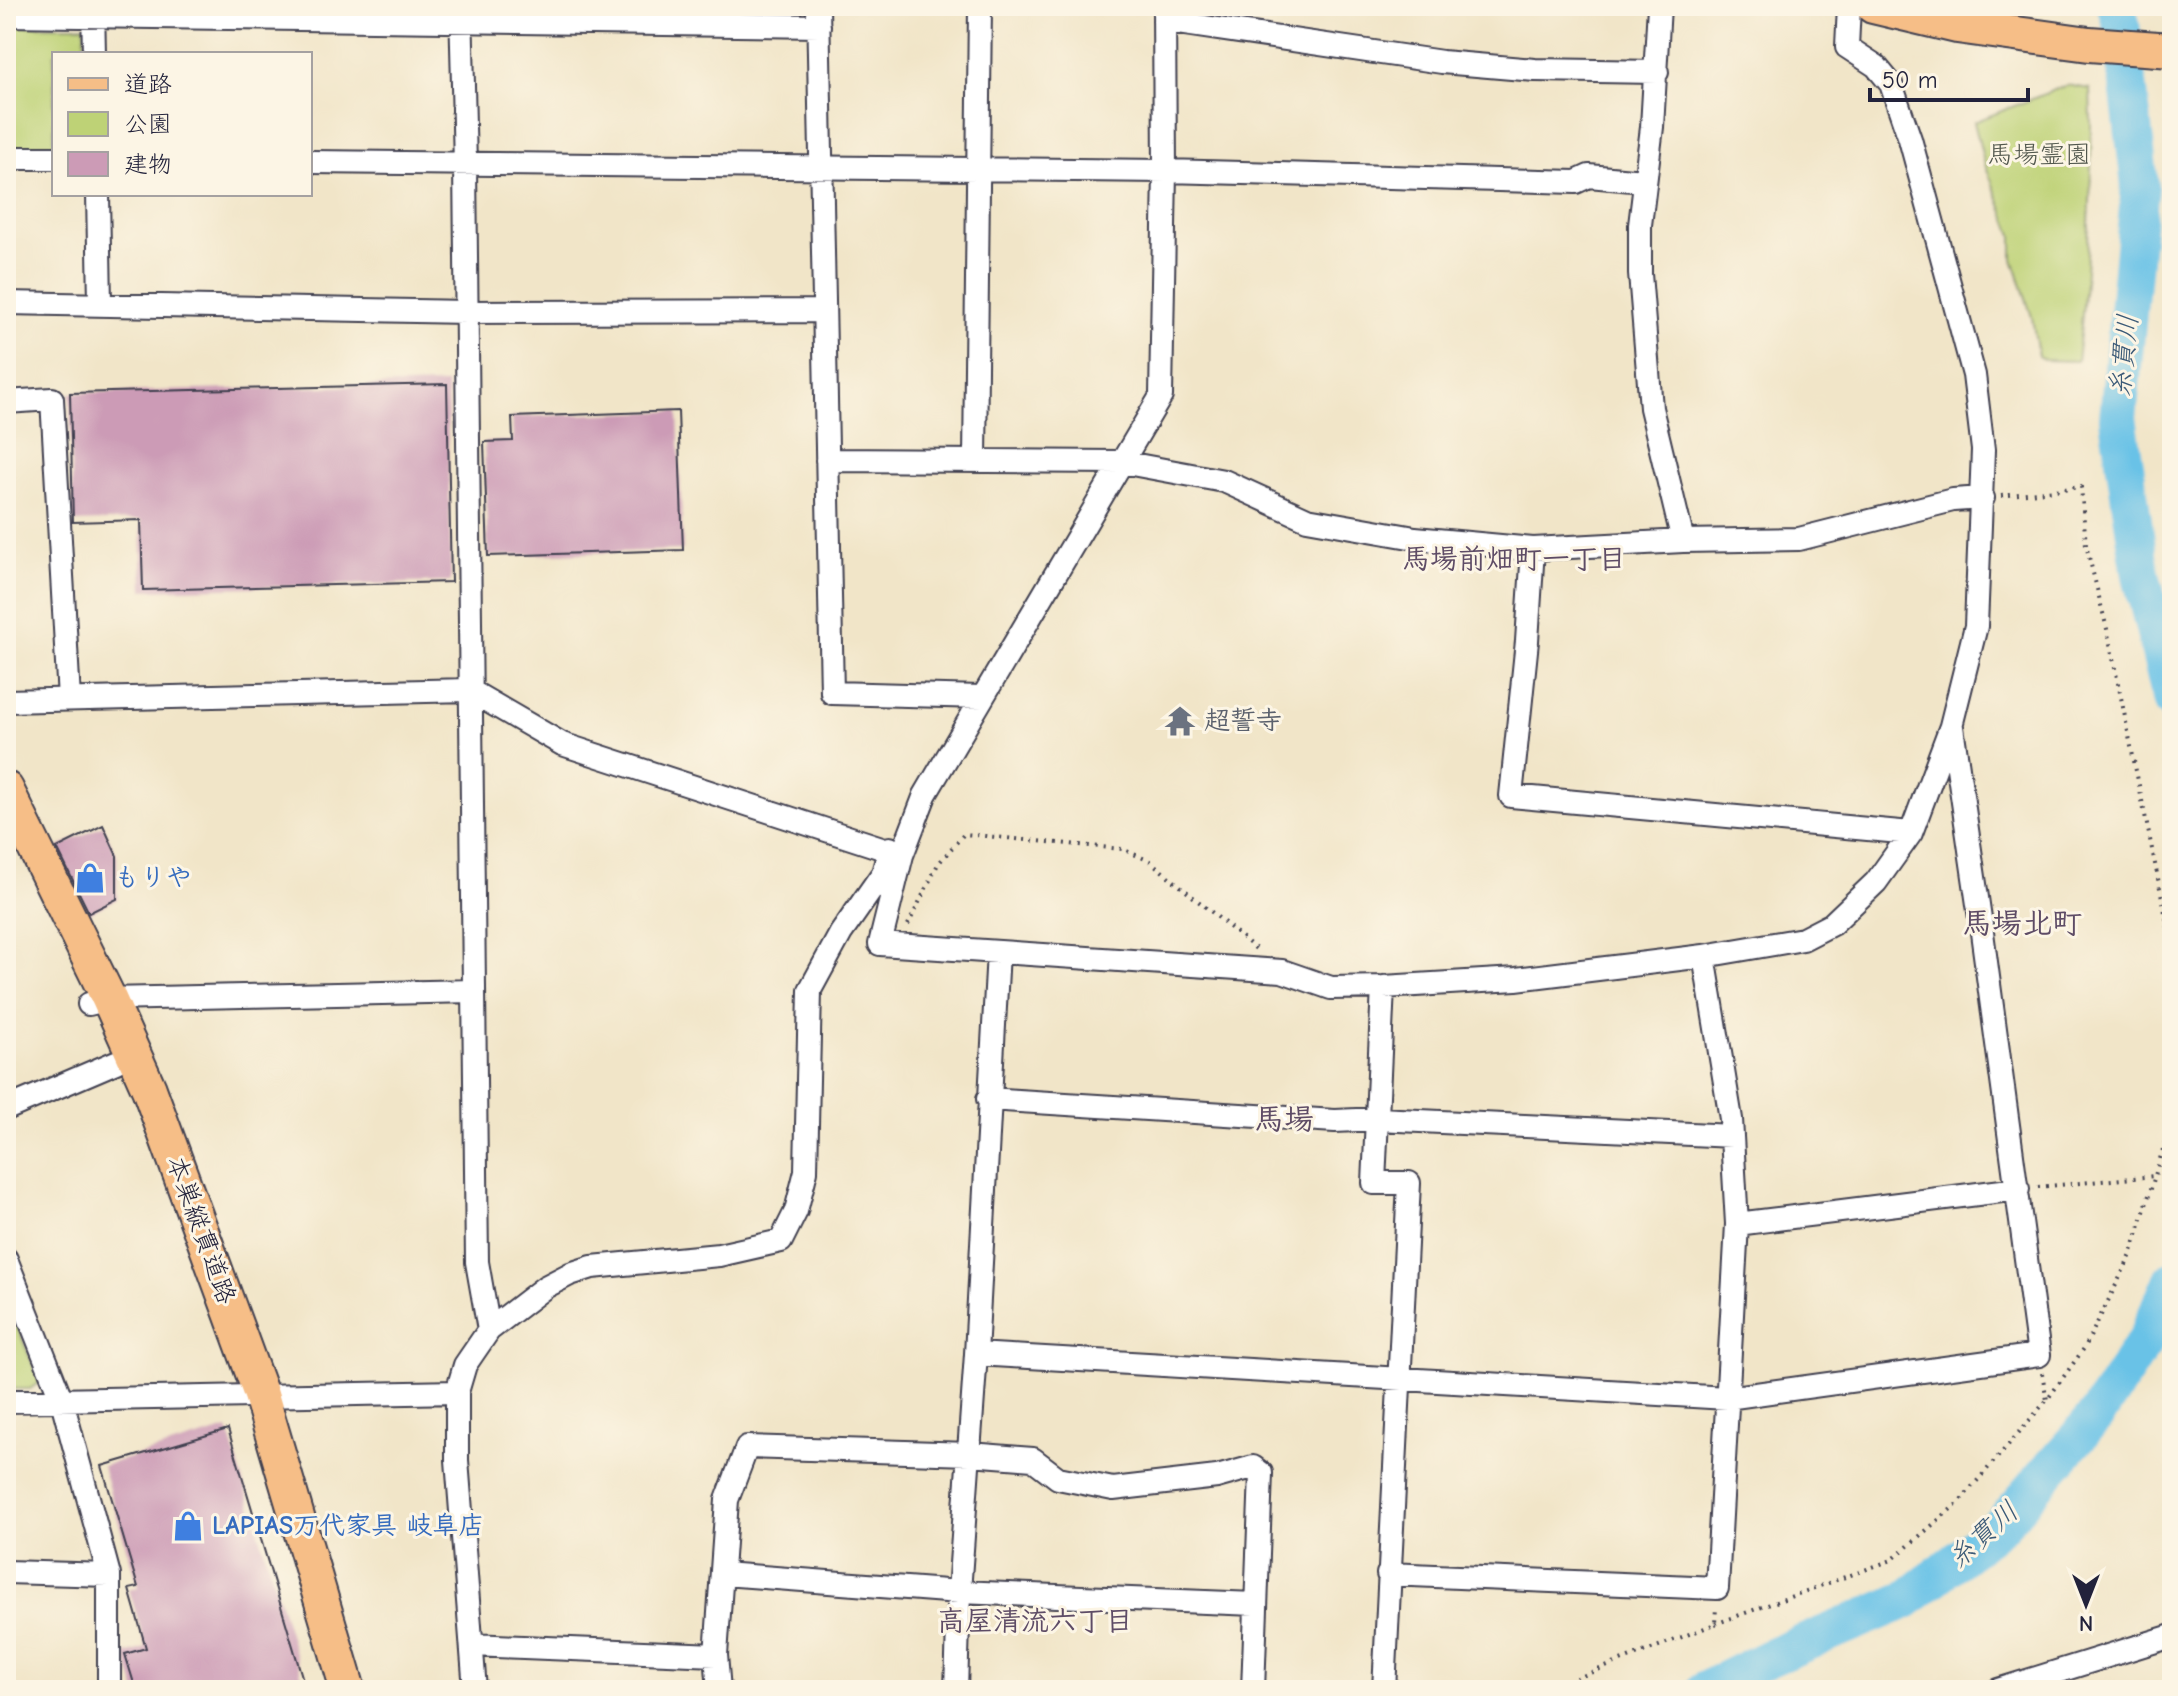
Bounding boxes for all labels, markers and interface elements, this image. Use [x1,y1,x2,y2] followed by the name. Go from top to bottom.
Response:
[52,52,312,196] legend
[1870,52,2028,102] scale bar
[1882,66,1938,94] text: 50 m
[124,70,172,98] text: 道路
[124,110,172,138] text: 公園
[1987,140,2091,170] park label: 馬場霊園
[124,150,172,178] text: 建物
[2104,313,2144,399] water label: 糸貫川
[1402,543,1626,575] district label: 馬場前畑町一丁目
[1163,704,1197,738] temple icon: 超誓寺
[1204,706,1282,736] place label: 超誓寺
[73,861,107,895] shop icon: もりや
[114,863,192,893] place label: もりや
[1962,906,2082,941] district label: 馬場北町
[1254,1102,1314,1137] district label: 馬場
[160,1152,242,1308] street label: 本巣縦貫道路
[1941,1495,2025,1575] water label: 糸貫川
[171,1509,205,1543] shop icon: LAPIAS万代家具 岐阜店
[212,1511,484,1541] place label: LAPIAS万代家具 岐阜店
[2046,1564,2126,1644] north arrow
[937,1605,1133,1637] district label: 高屋清流六丁目
[2079,1610,2093,1636] text: N

